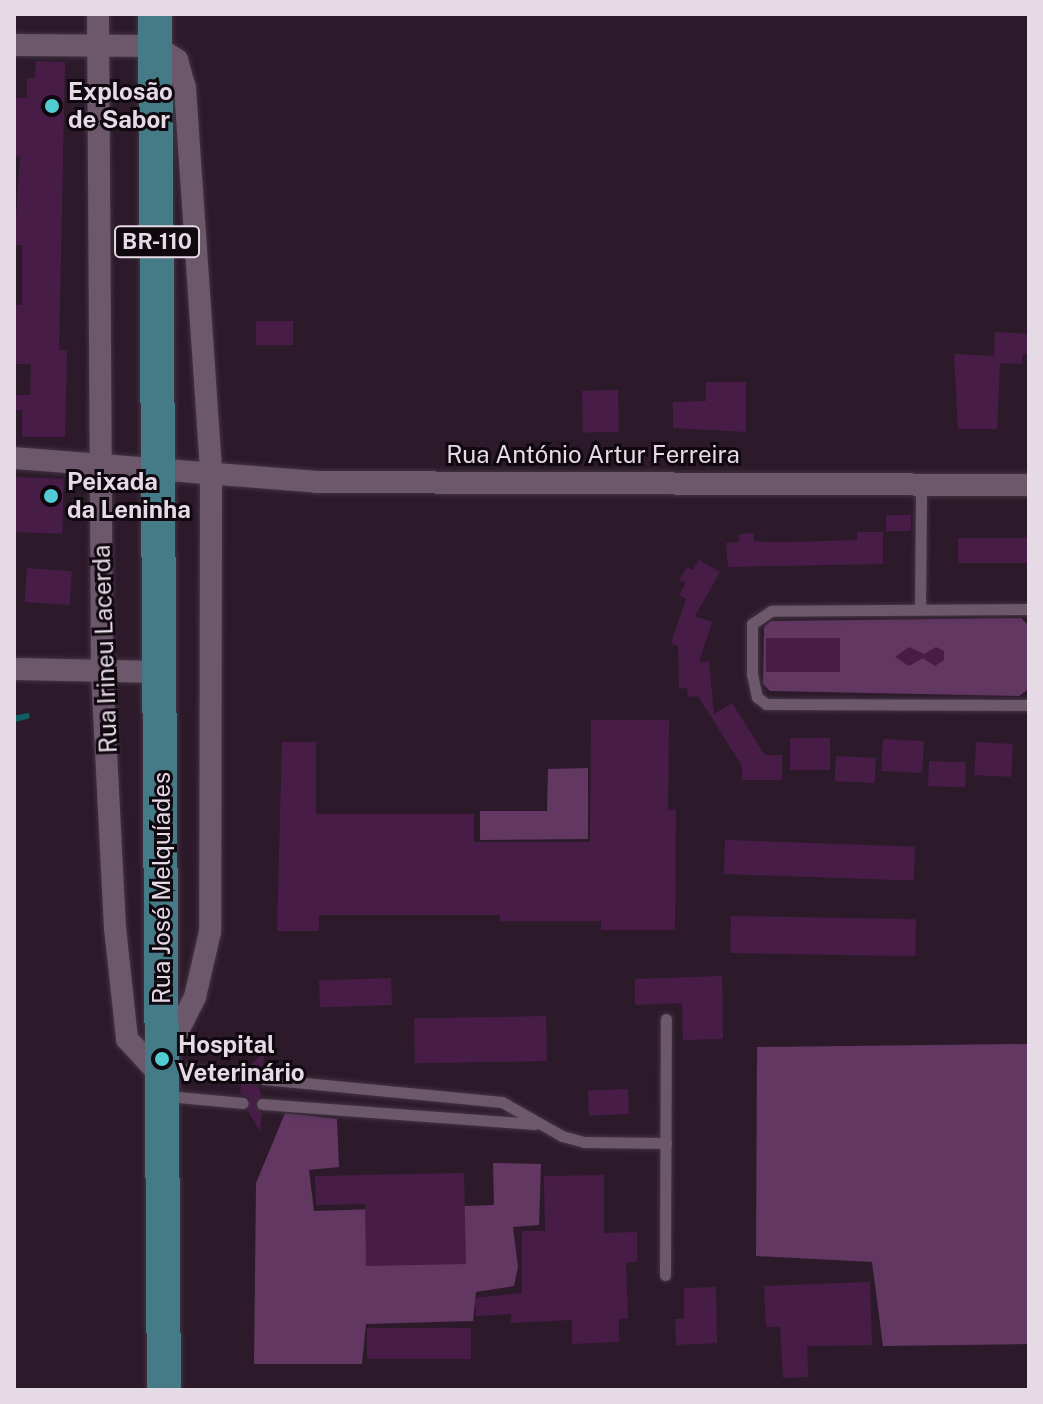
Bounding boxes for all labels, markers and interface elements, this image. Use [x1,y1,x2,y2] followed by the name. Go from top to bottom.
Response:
[68,78,173,134] place label: Explosão de Sabor
[43,97,61,115] marker: Explosão de Sabor
[113,224,201,260] road number: BR-110
[446,441,740,469] street label: Rua António Artur Ferreira
[67,468,191,524] place label: Peixada da Leninha
[42,487,60,505] marker: Peixada da Leninha
[87,544,123,754] street label: Rua Irineu Lacerda
[148,772,176,1004] street label: Rua José Melquíades
[178,1031,305,1087] place label: Hospital Veterinário
[153,1050,171,1068] marker: Hospital Veterinário

